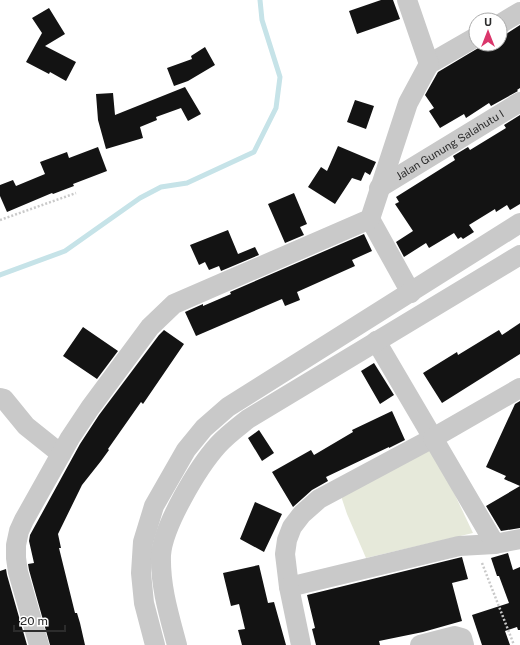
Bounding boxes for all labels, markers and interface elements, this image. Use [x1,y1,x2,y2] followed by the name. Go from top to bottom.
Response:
[468,12,508,52] north arrow
[484,16,492,28] text: U
[394,107,506,182] street label: Jalan Gunung Salahutu I
[14,607,65,633] scale bar
[20,614,48,628] text: 20 m

